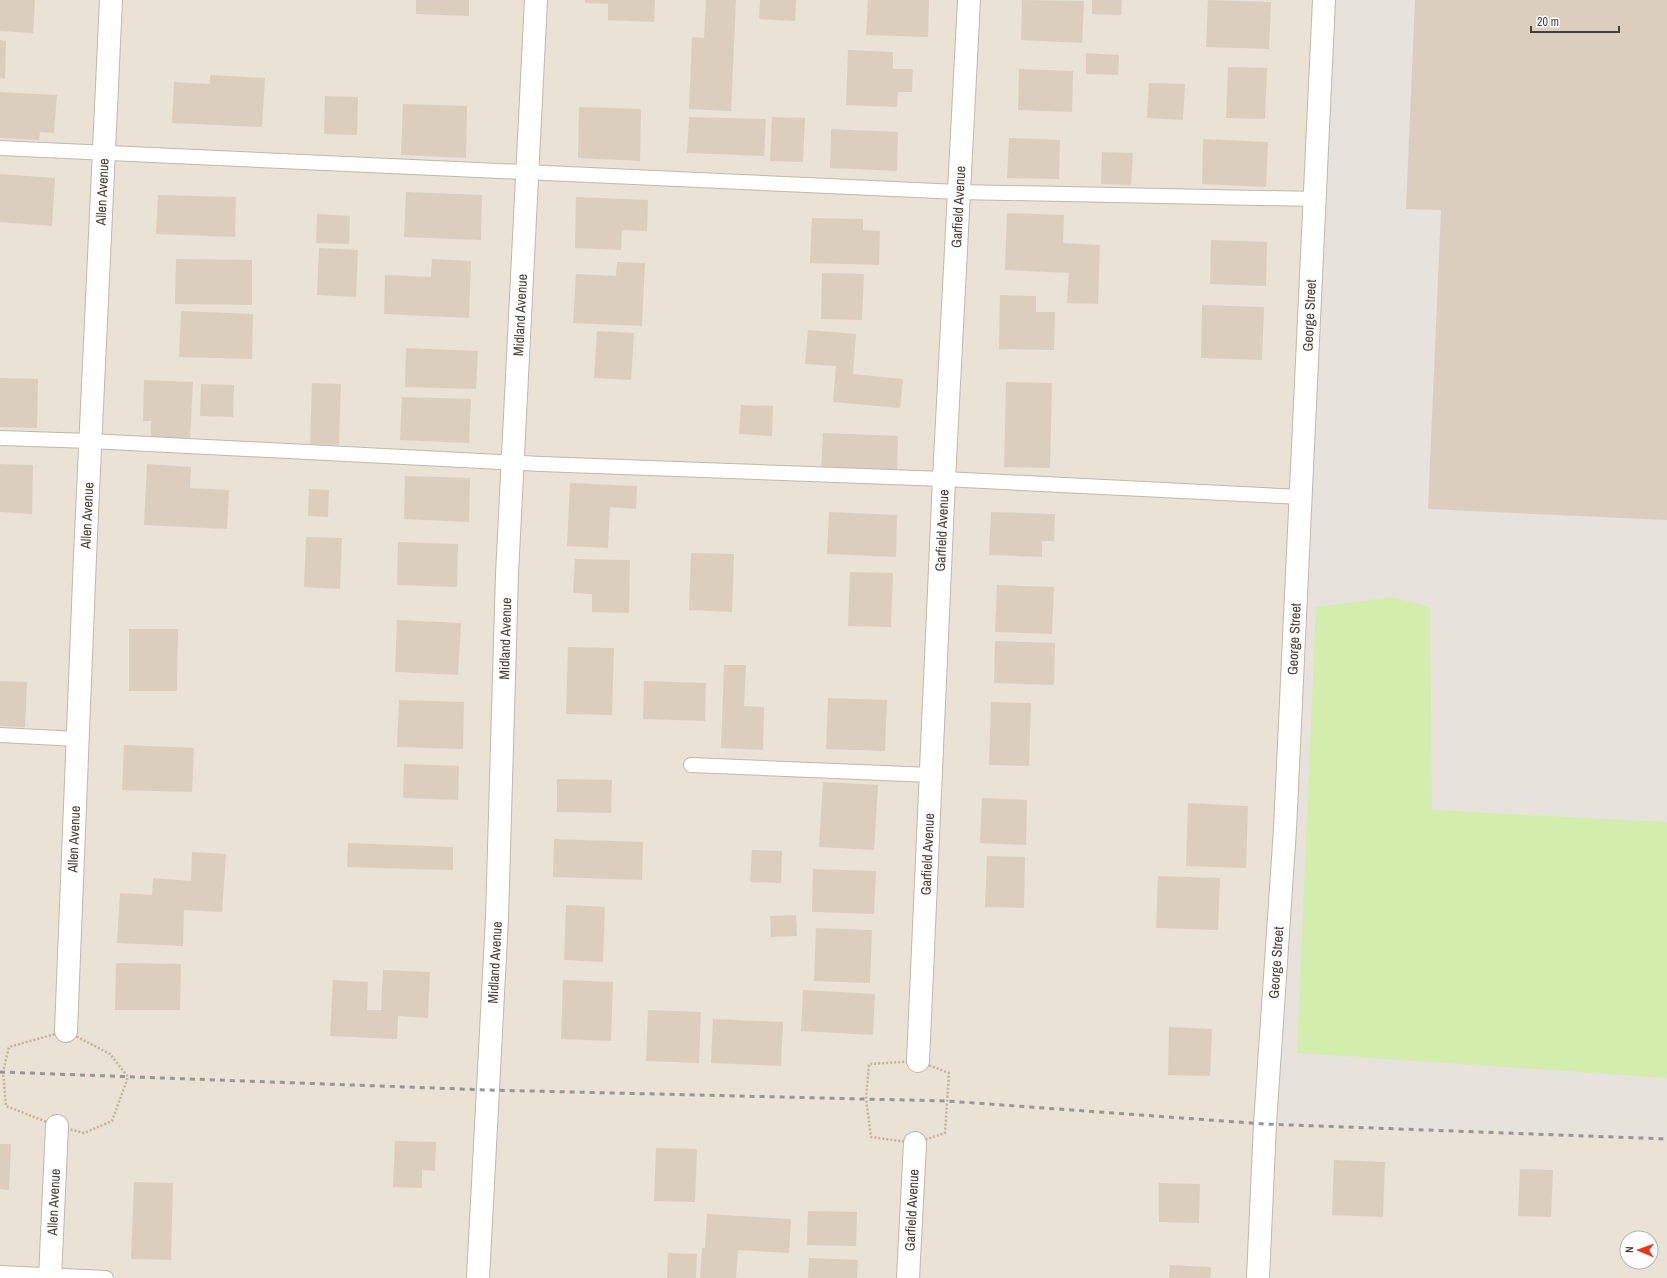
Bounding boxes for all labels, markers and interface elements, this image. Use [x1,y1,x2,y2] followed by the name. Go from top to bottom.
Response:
[1531,8,1619,34] scale bar
[1537,14,1559,30] text: 20 m
[91,158,113,227] street label: Allen Avenue
[947,165,969,248] street label: Garfield Avenue
[509,273,531,356] street label: Midland Avenue
[1298,279,1320,352] street label: George Street
[76,482,97,550] street label: Allen Avenue
[931,489,953,572] street label: Garfield Avenue
[495,597,515,680] street label: Midland Avenue
[1283,603,1305,676] street label: George Street
[63,805,84,874] street label: Allen Avenue
[916,813,938,896] street label: Garfield Avenue
[484,921,506,1004] street label: Midland Avenue
[1265,926,1287,999] street label: George Street
[43,1168,64,1237] street label: Allen Avenue
[900,1169,923,1252] street label: Garfield Avenue
[1619,1230,1659,1270] north arrow
[1622,1246,1636,1253] text: N

